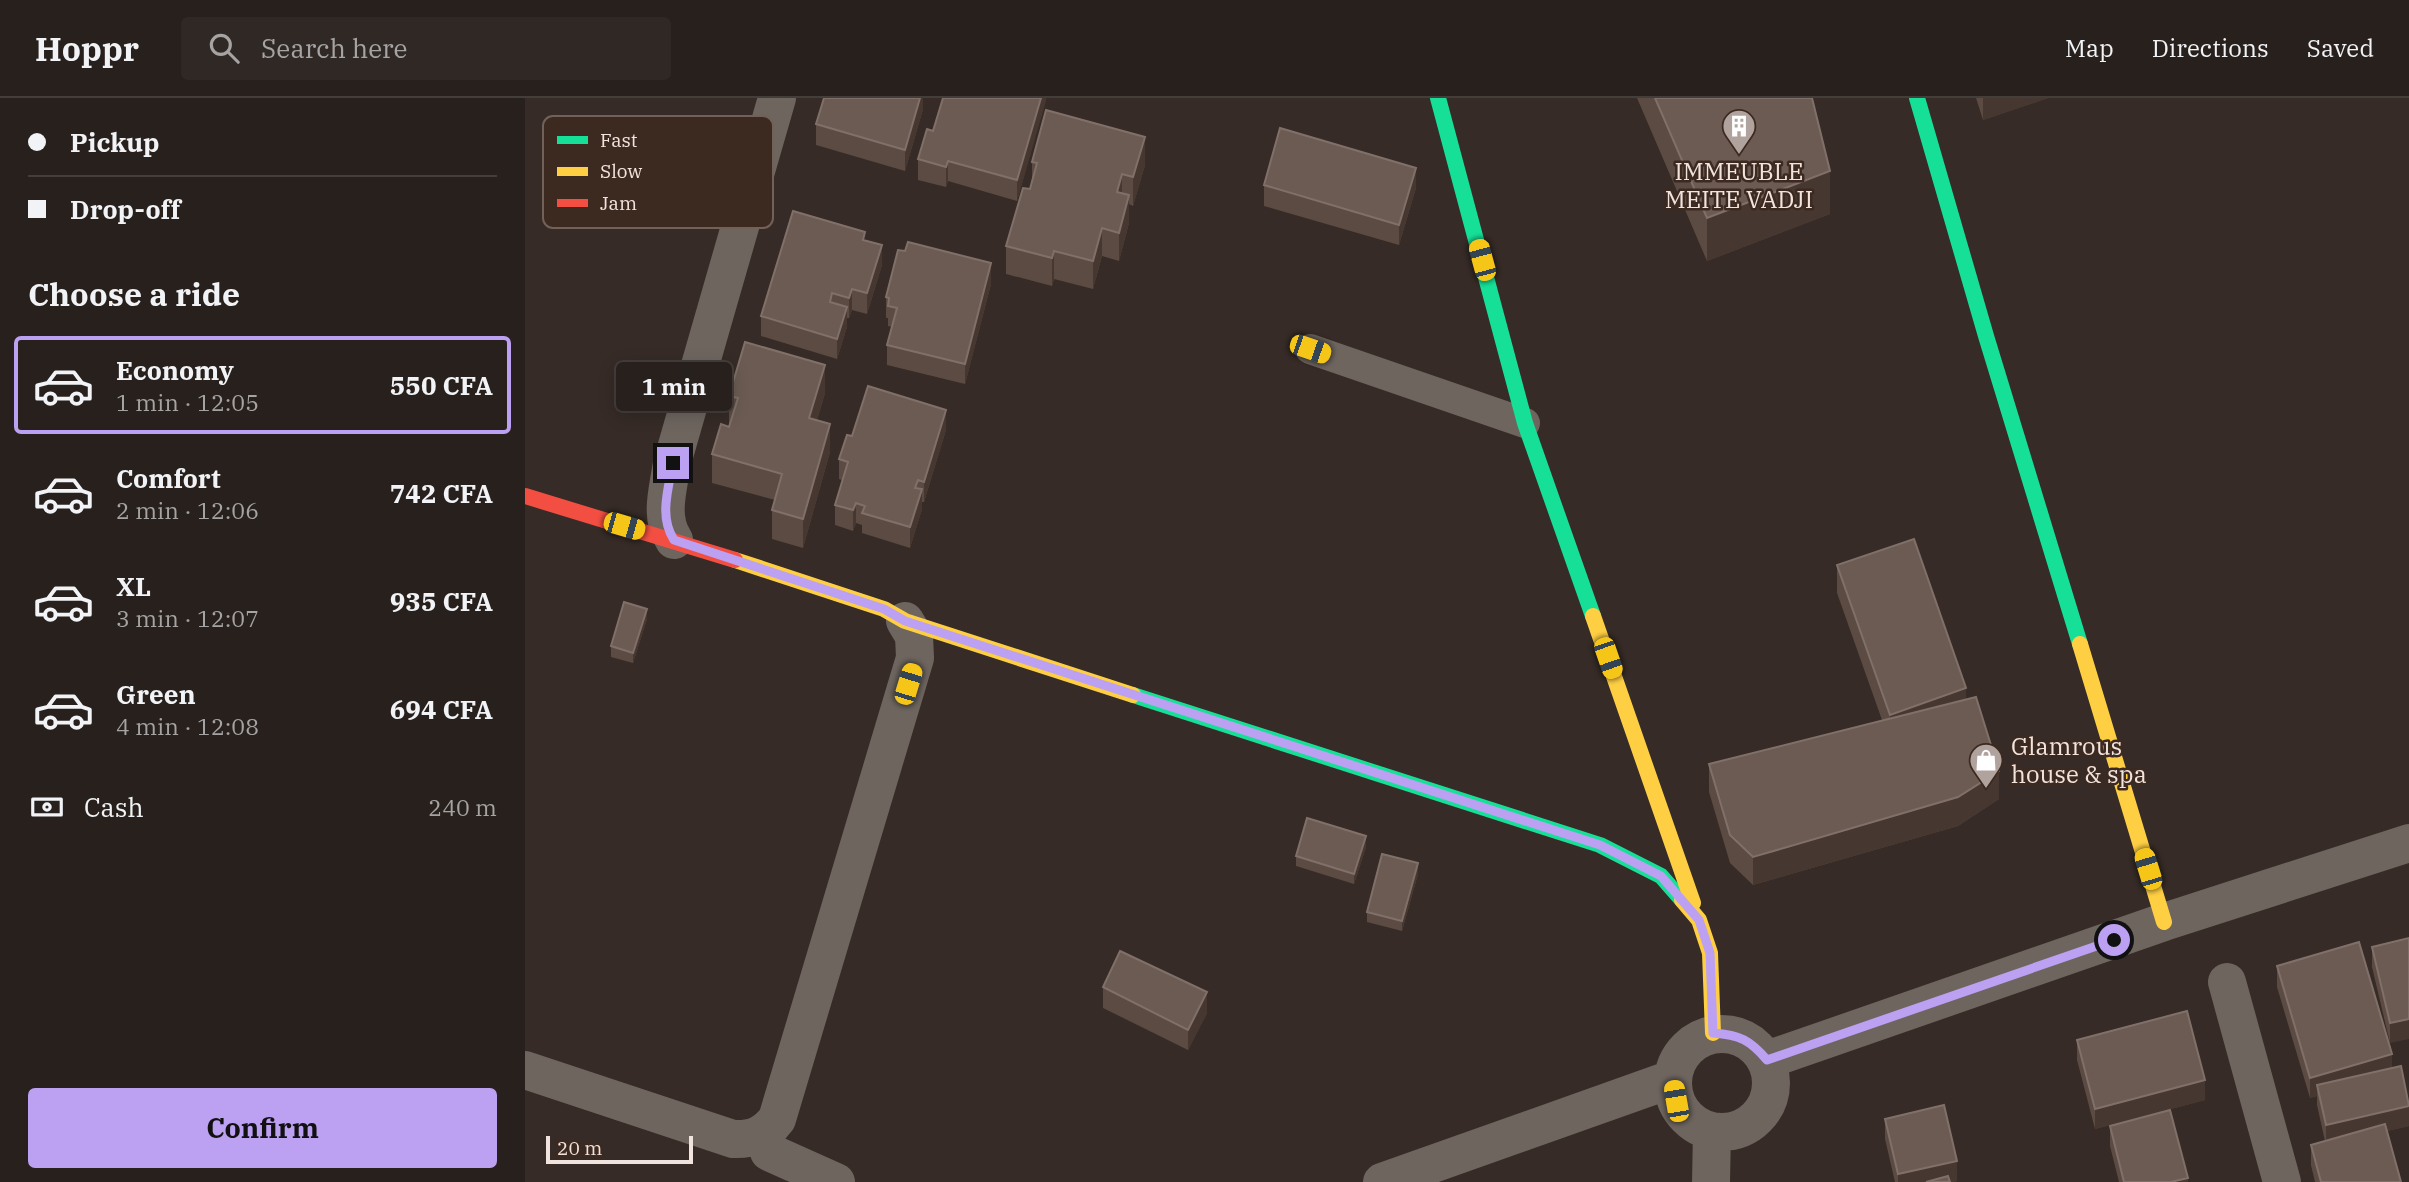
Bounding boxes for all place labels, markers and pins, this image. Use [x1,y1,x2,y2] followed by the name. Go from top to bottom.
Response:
[1720,107,1758,156] building icon: IMMEUBLE MEITE VADJI
[1665,155,1813,215] place label: IMMEUBLE MEITE VADJI
[2011,730,2147,790] place label: Glamrous house & spa
[1967,741,2005,790] shop icon: Glamrous house & spa

